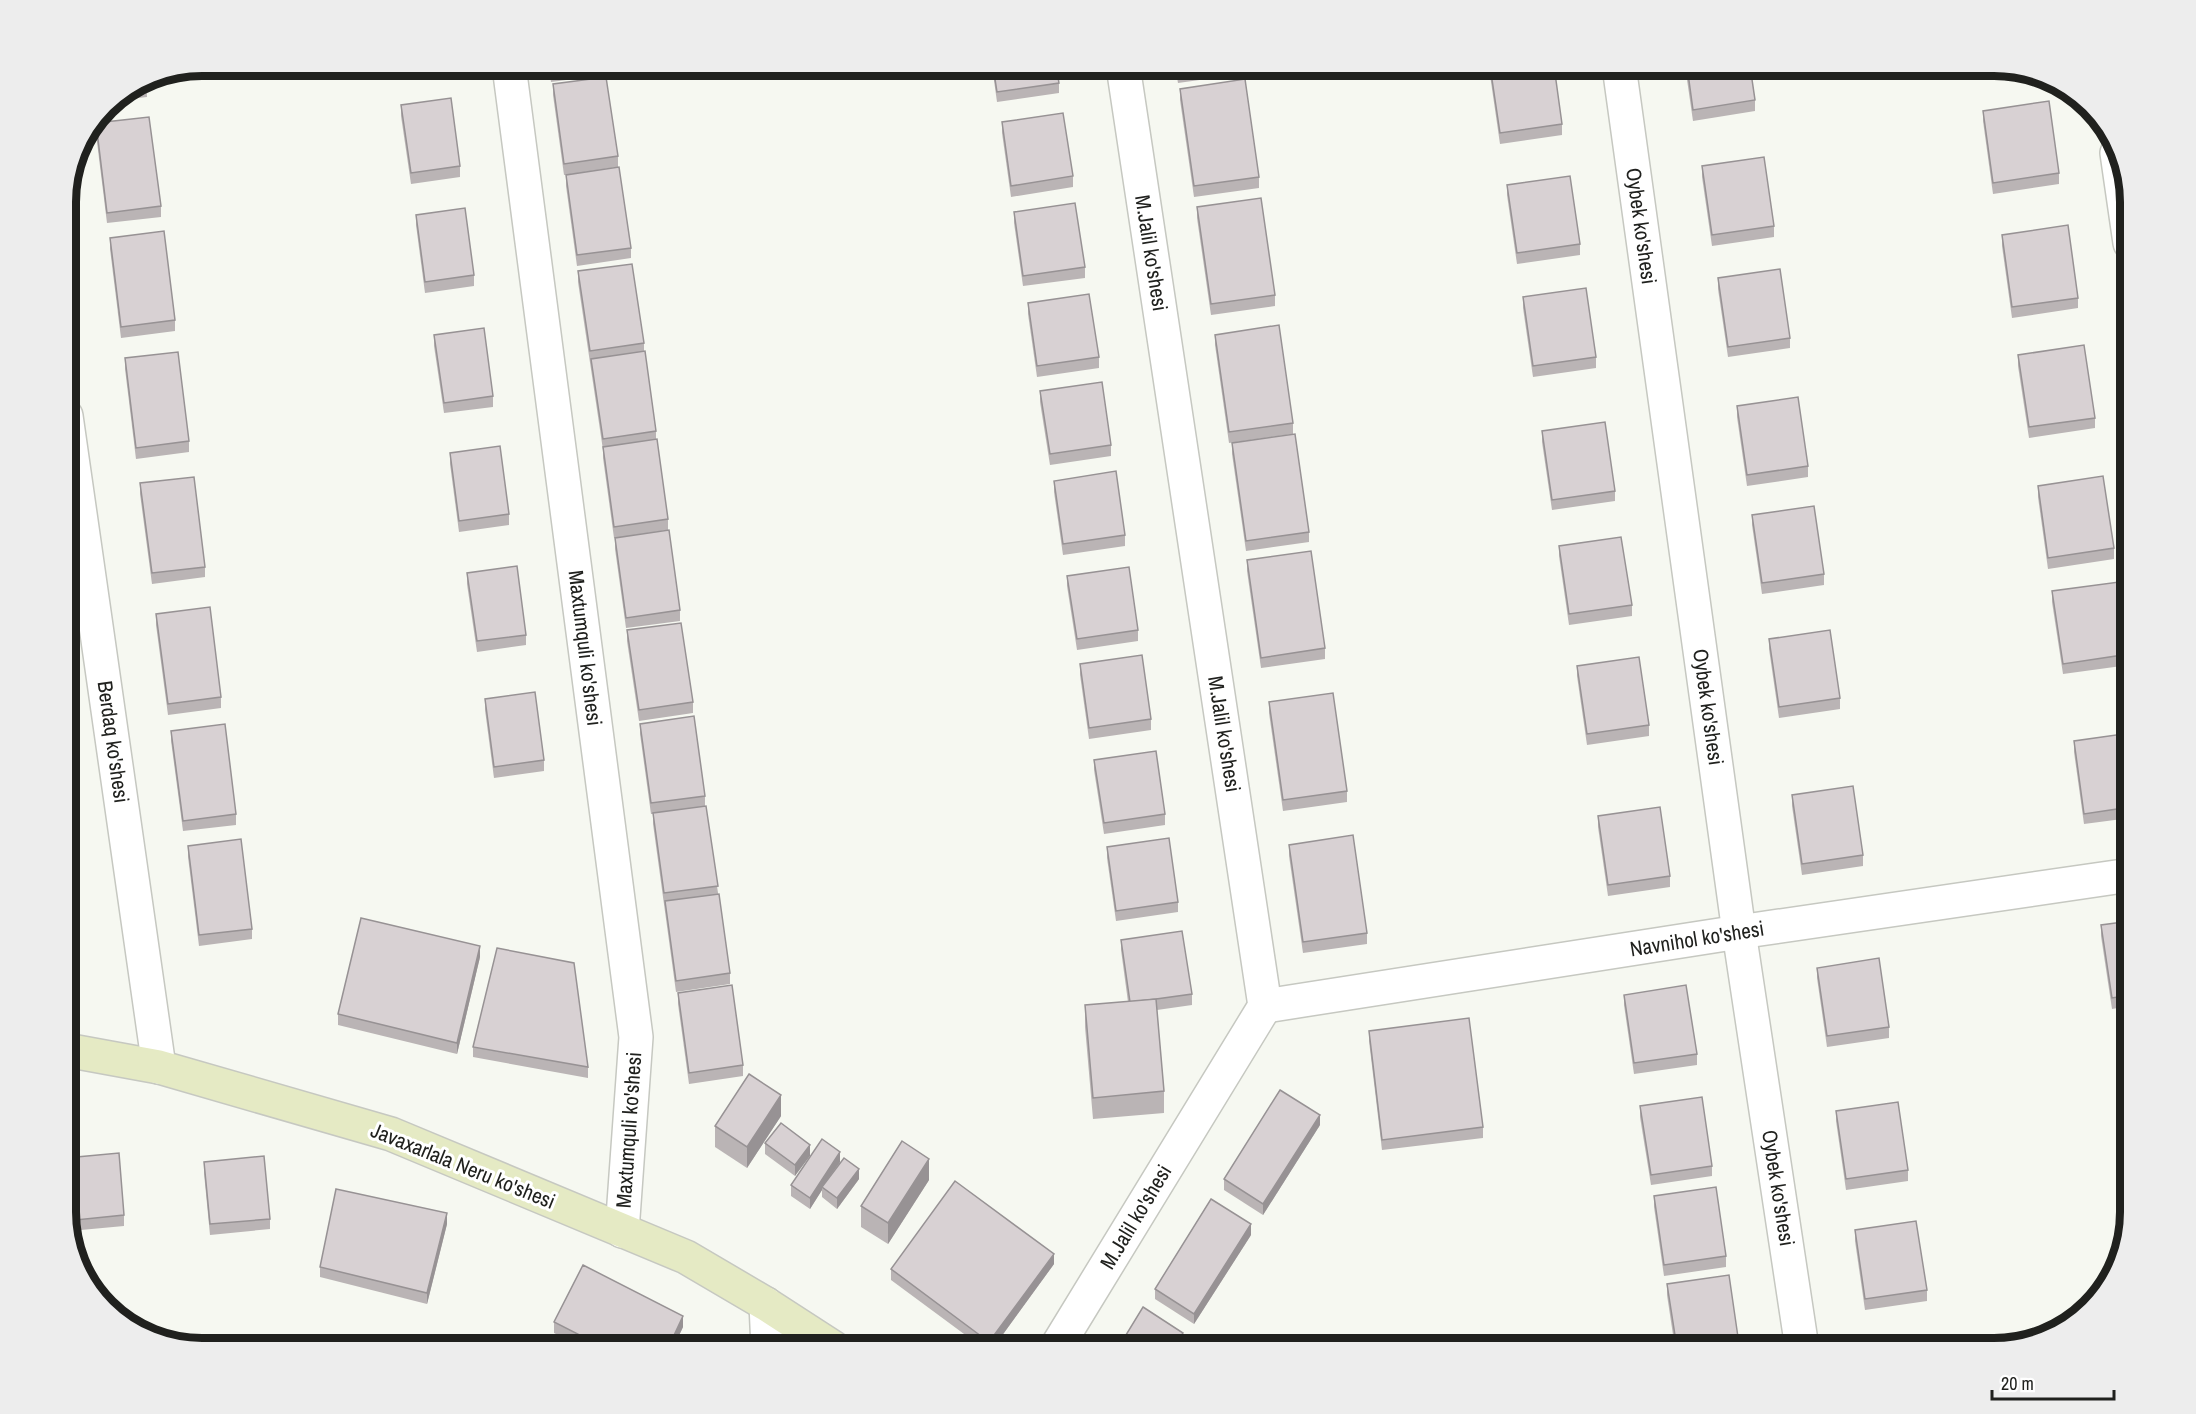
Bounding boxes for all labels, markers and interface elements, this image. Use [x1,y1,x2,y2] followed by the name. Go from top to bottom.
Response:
[1619,166,1664,286] street label: Oybek ko'shesi
[1128,193,1175,313] street label: M.Jalil ko'shesi
[562,569,609,727] street label: Maxtumquli ko'shesi
[1686,647,1731,767] street label: Oybek ko'shesi
[1201,674,1248,794] street label: M.Jalil ko'shesi
[91,679,136,805] street label: Berdaq ko'shesi
[1628,914,1766,963] street label: Navnihol ko'shesi
[609,1051,648,1209] street label: Maxtumquli ko'shesi
[367,1115,560,1216] street label: Javaxarlala Neru ko'shesi
[1755,1128,1802,1248] street label: Oybek ko'shesi
[1093,1159,1178,1274] street label: M.Jalil ko'shesi
[1992,1363,2114,1401] scale bar
[2001,1371,2034,1396] text: 20 m

